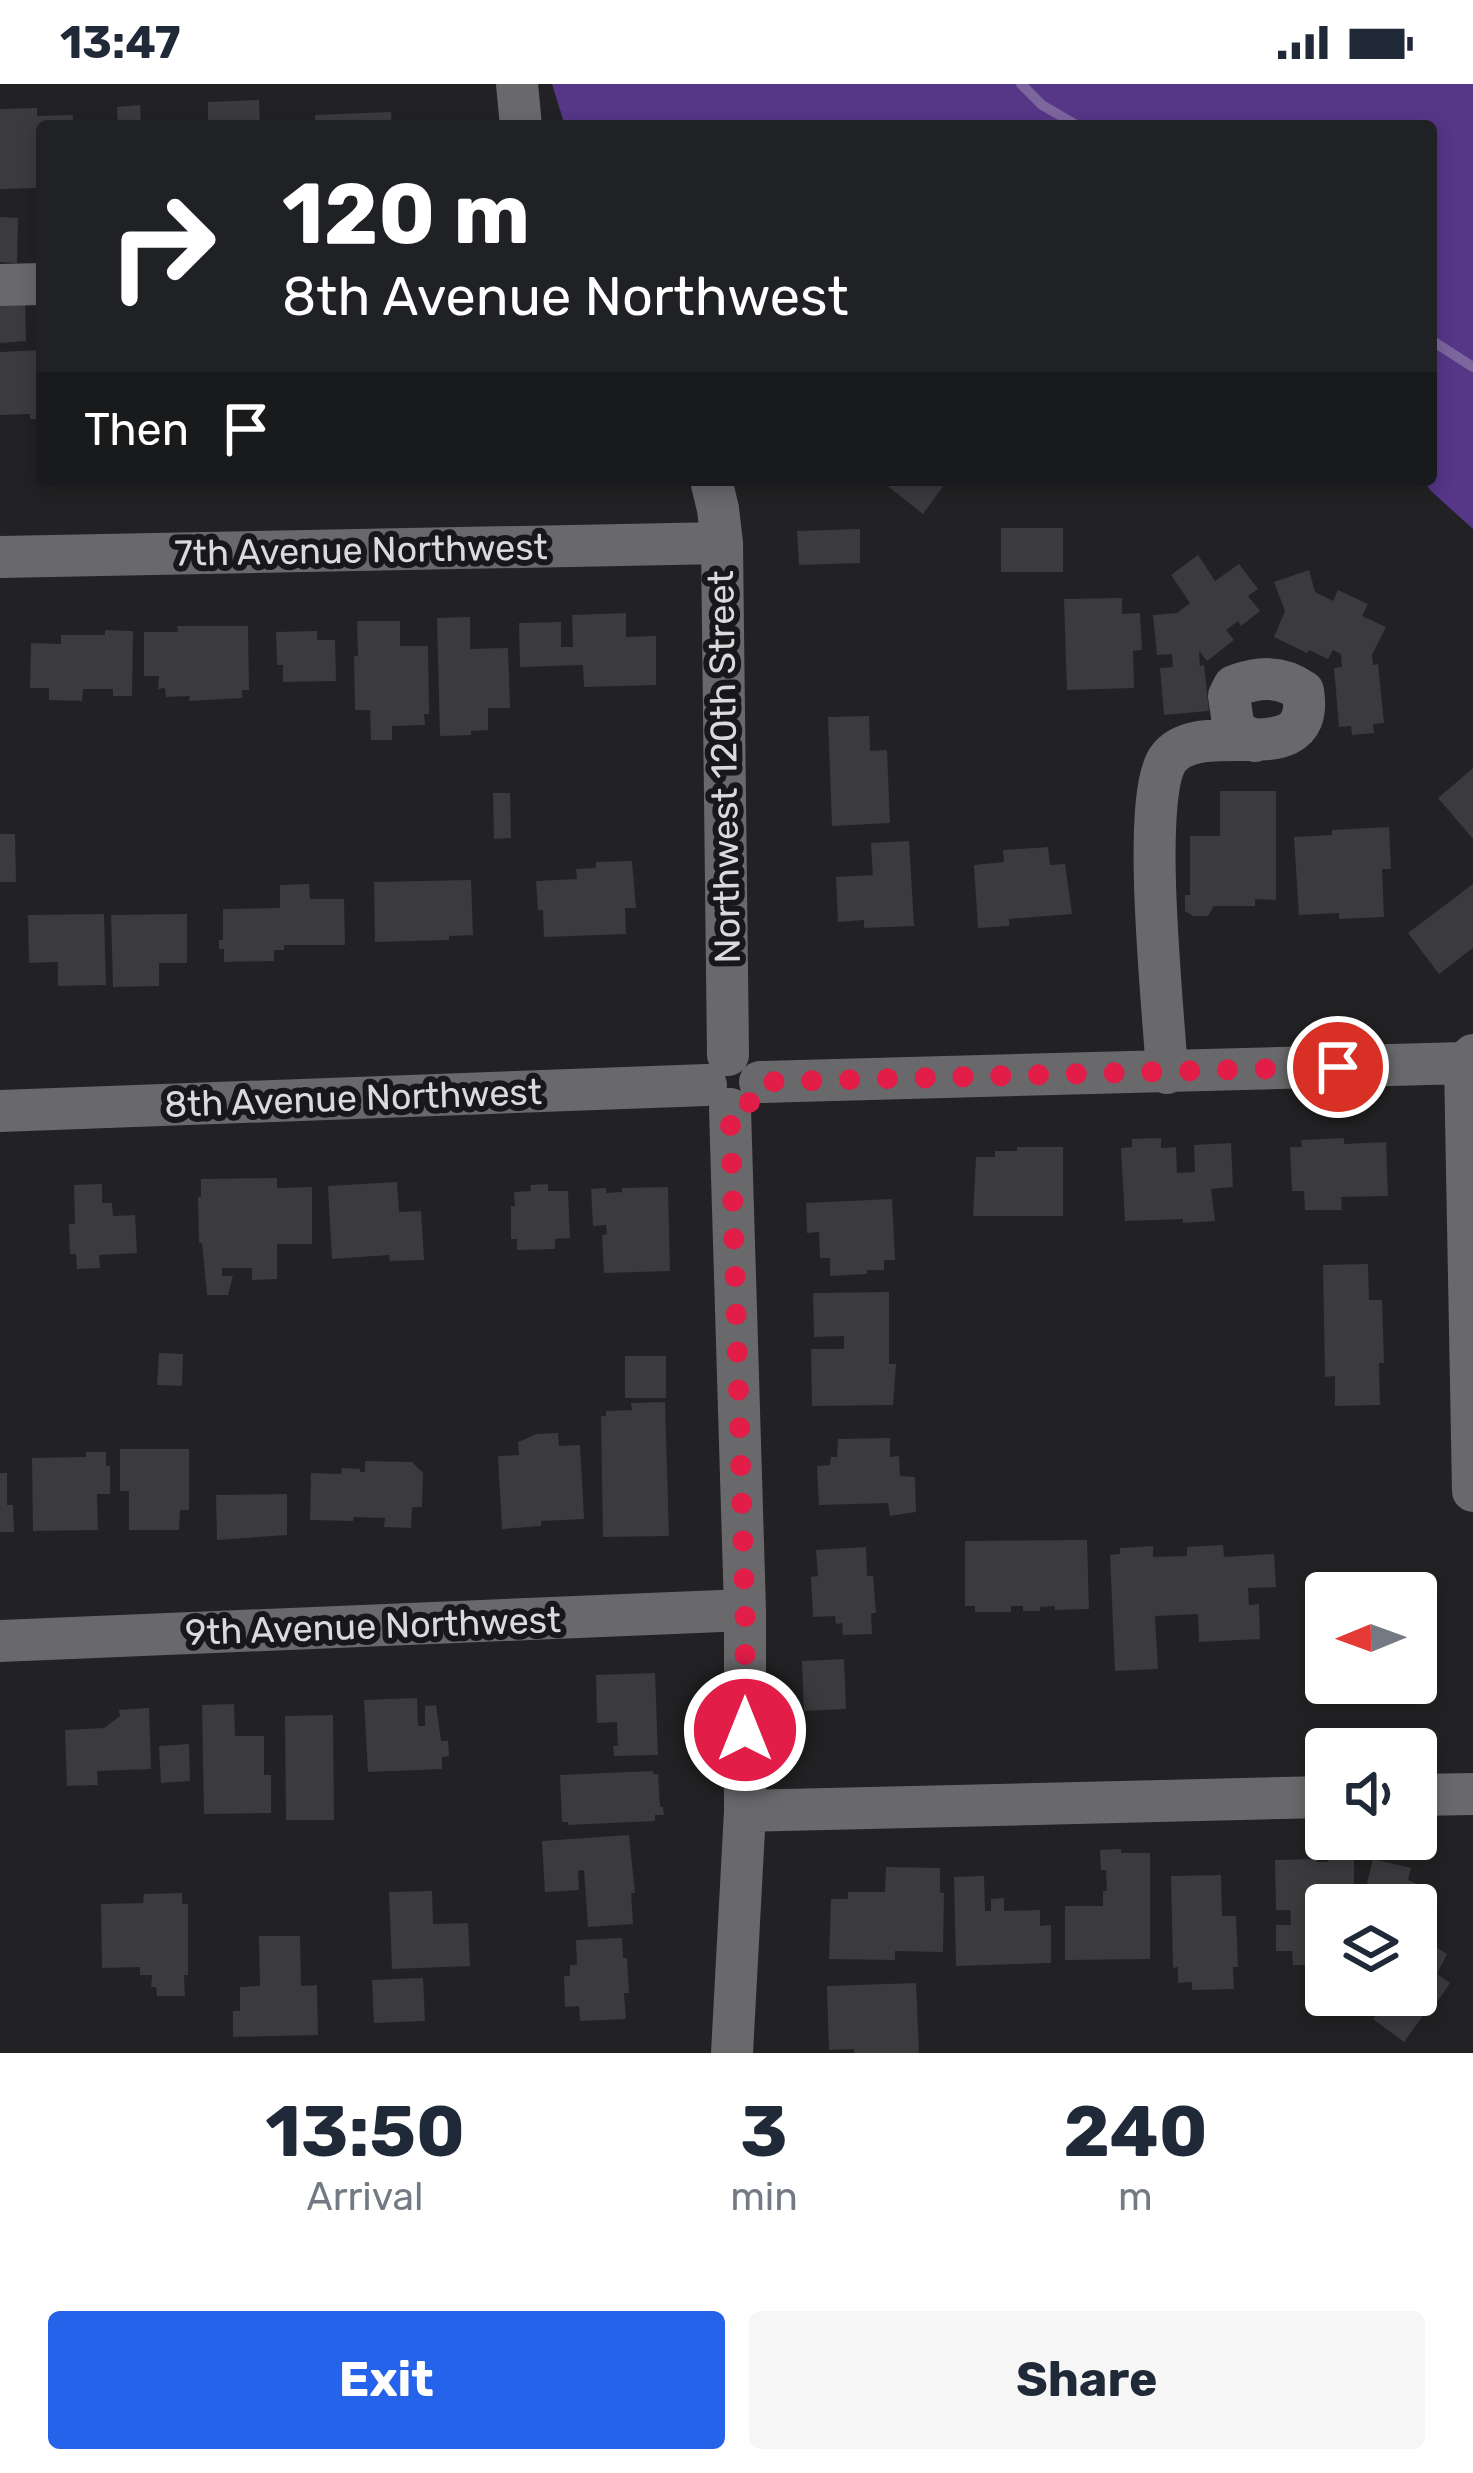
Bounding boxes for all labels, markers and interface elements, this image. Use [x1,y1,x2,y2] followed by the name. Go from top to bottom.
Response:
[60,16,181,69] text: 13:47
[282,164,530,264] text: 120 m
[84,168,240,324] icon: right
[282,265,849,329] text: 8th Avenue Northwest
[213,396,279,462] icon: arrive
[84,403,189,456] text: Then
[174,525,548,575] street label: 7th Avenue Northwest
[699,570,749,964] street label: Northwest 120th Street
[1287,1016,1389,1118] pin
[1305,1034,1371,1100] icon: arrive
[163,1070,543,1126] street label: 8th Avenue Northwest
[1305,1572,1437,1704] north arrow
[1305,1572,1437,2016] map controls
[184,1598,562,1654] street label: 9th Avenue Northwest
[682,1667,808,1793] position arrow
[1305,1728,1437,1860] button: sound
[1305,1884,1437,2016] button: layers
[265,2089,465,2174] text: 13:50
[740,2089,788,2174] text: 3
[1063,2089,1208,2174] text: 240
[307,2174,424,2220] text: Arrival
[730,2174,798,2220] text: min
[1118,2174,1153,2220] text: m
[48,2311,725,2449] button: Exit
[749,2311,1425,2449] button: Share

